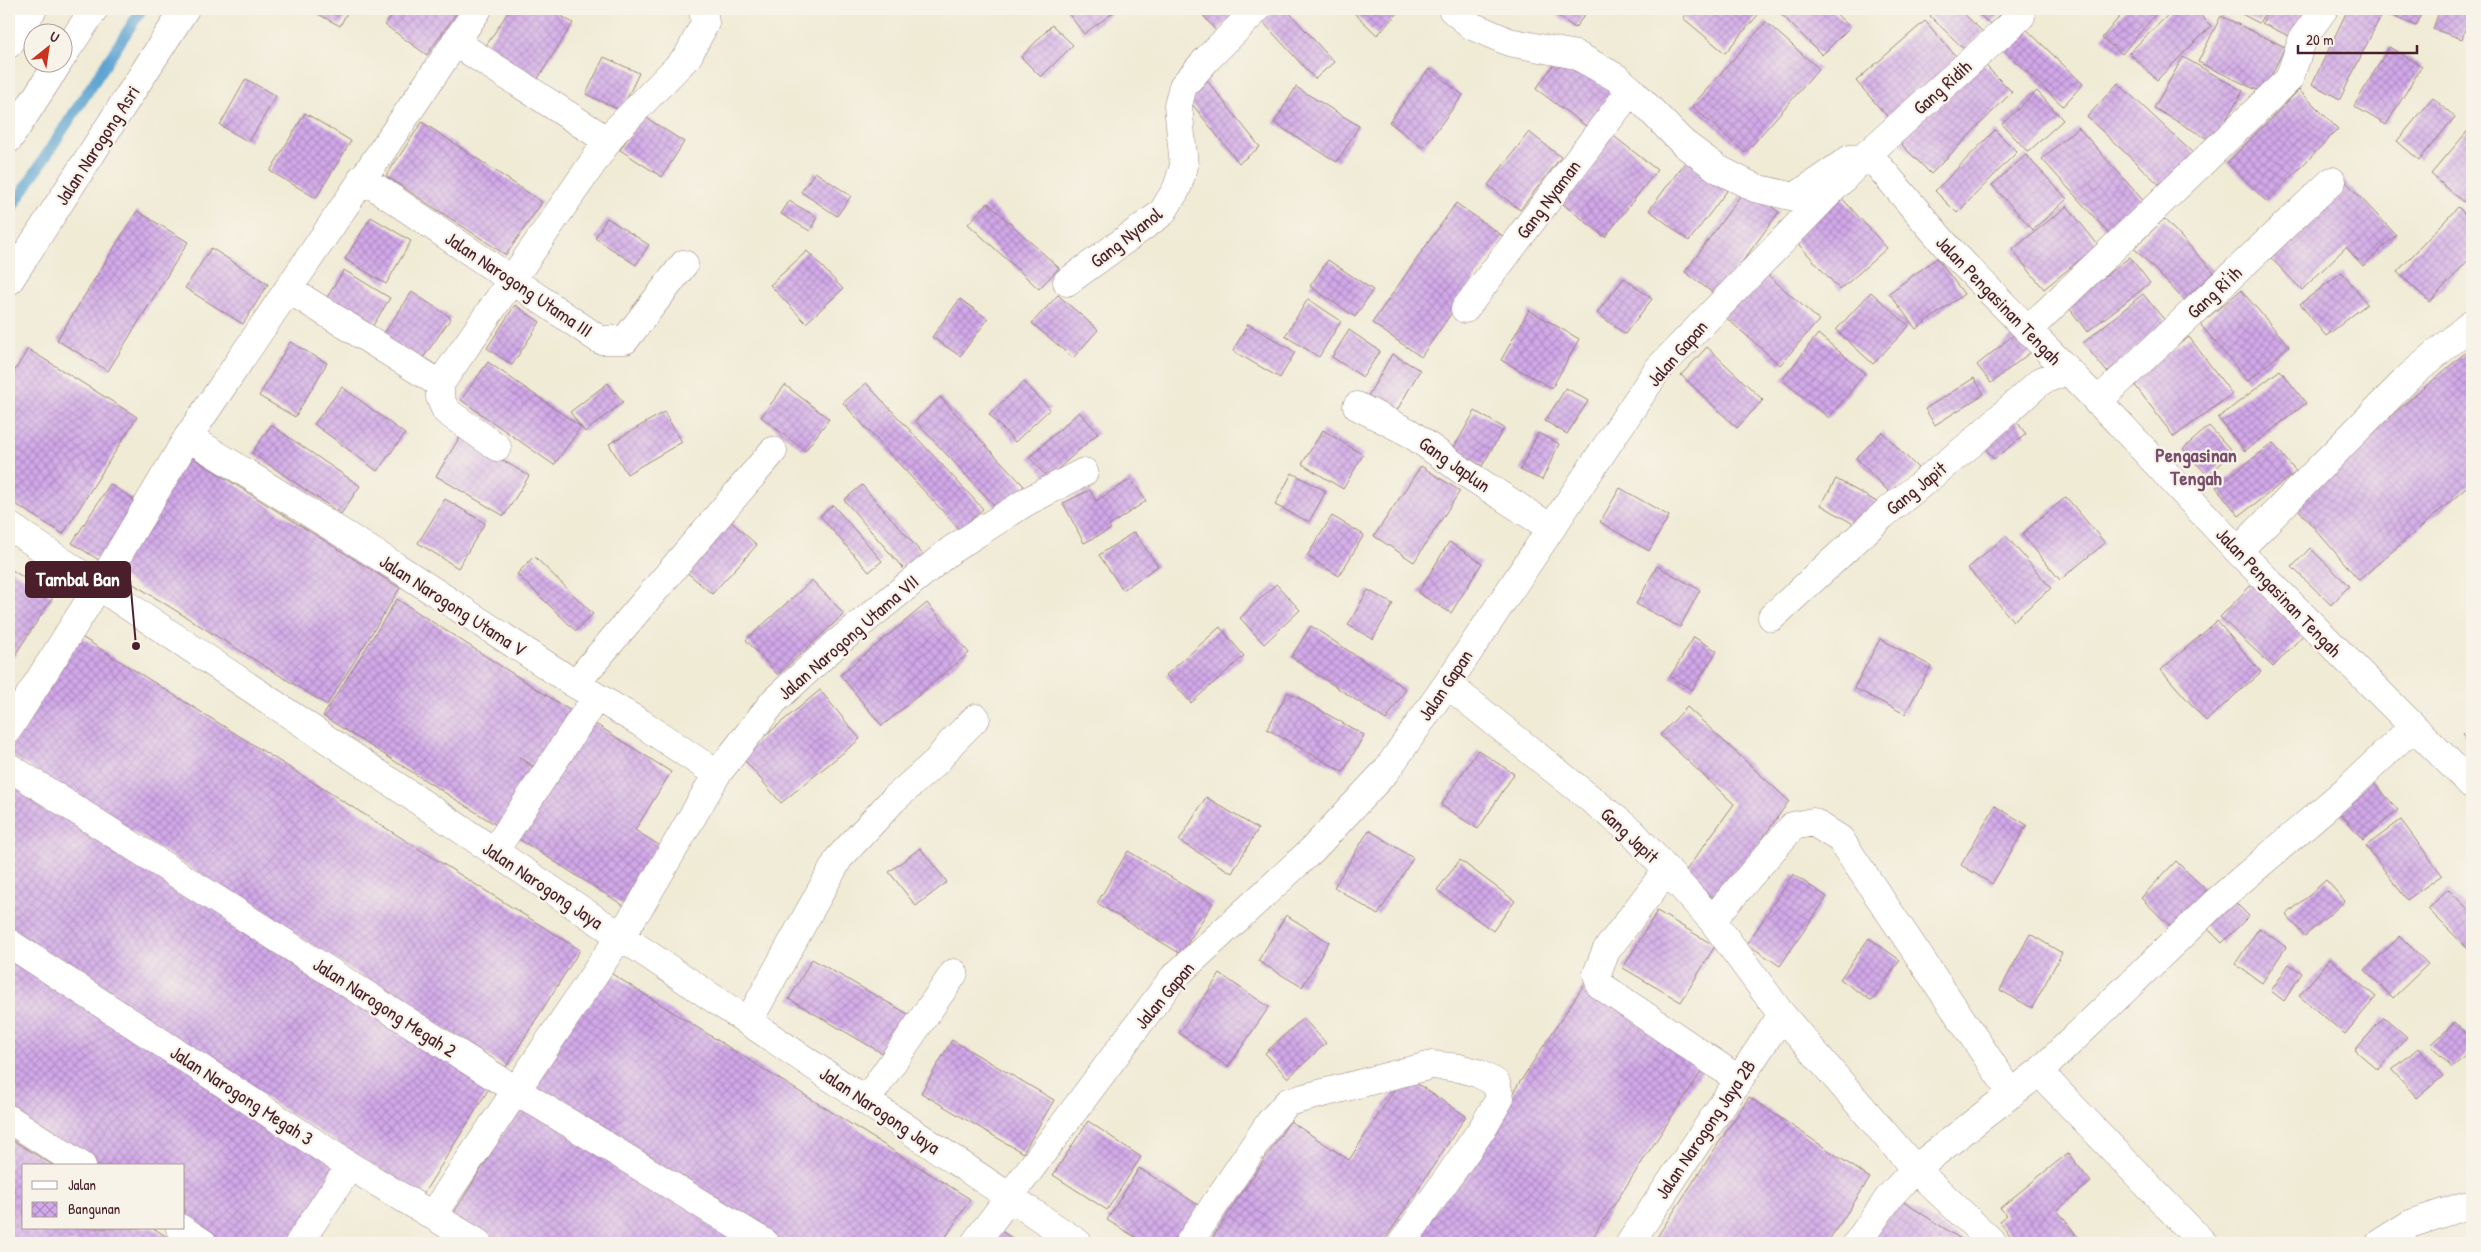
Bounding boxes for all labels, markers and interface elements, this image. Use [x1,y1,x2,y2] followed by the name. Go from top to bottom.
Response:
[22,22,72,72] north arrow
[2298,22,2417,54] scale bar
[47,26,63,47] text: U
[2306,29,2333,50] text: 20 m
[1907,54,1977,120] street label: Gang Ridih
[48,80,146,210] street label: Jalan Narogong Asri
[1510,154,1586,244] street label: Gang Nyaman
[1085,200,1168,273] street label: Gang Nyanol
[440,225,598,343] street label: Jalan Narogong Utama III
[1930,230,2068,370] street label: Jalan Pengasinan Tengah
[2181,260,2247,324] street label: Gang Ri'ih
[1641,314,1713,392] street label: Jalan Gapan
[1414,430,1496,498] street label: Gang Japlun
[2155,441,2237,492] district label: Pengasinan Tengah
[1880,455,1952,521] street label: Gang Japit
[2210,522,2348,662] street label: Jalan Pengasinan Tengah
[375,548,532,662] street label: Jalan Narogong Utama V
[26,562,130,597] callout: Tambal Ban
[35,565,120,592] text: Tambal Ban
[772,569,924,705] street label: Jalan Narogong Utama VII
[1412,644,1478,726] street label: Jalan Gapan
[1595,801,1665,869] street label: Gang Japit
[478,835,609,935] street label: Jalan Narogong Jaya
[308,951,462,1063] street label: Jalan Narogong Megah 2
[1128,956,1200,1034] street label: Jalan Gapan
[165,1039,319,1151] street label: Jalan Narogong Megah 3
[1649,1054,1761,1204] street label: Jalan Narogong Jaya 2B
[815,1060,946,1160] street label: Jalan Narogong Jaya
[22,1164,185,1230] legend
[68,1174,96,1195] text: Jalan
[68,1198,121,1219] text: Bangunan

